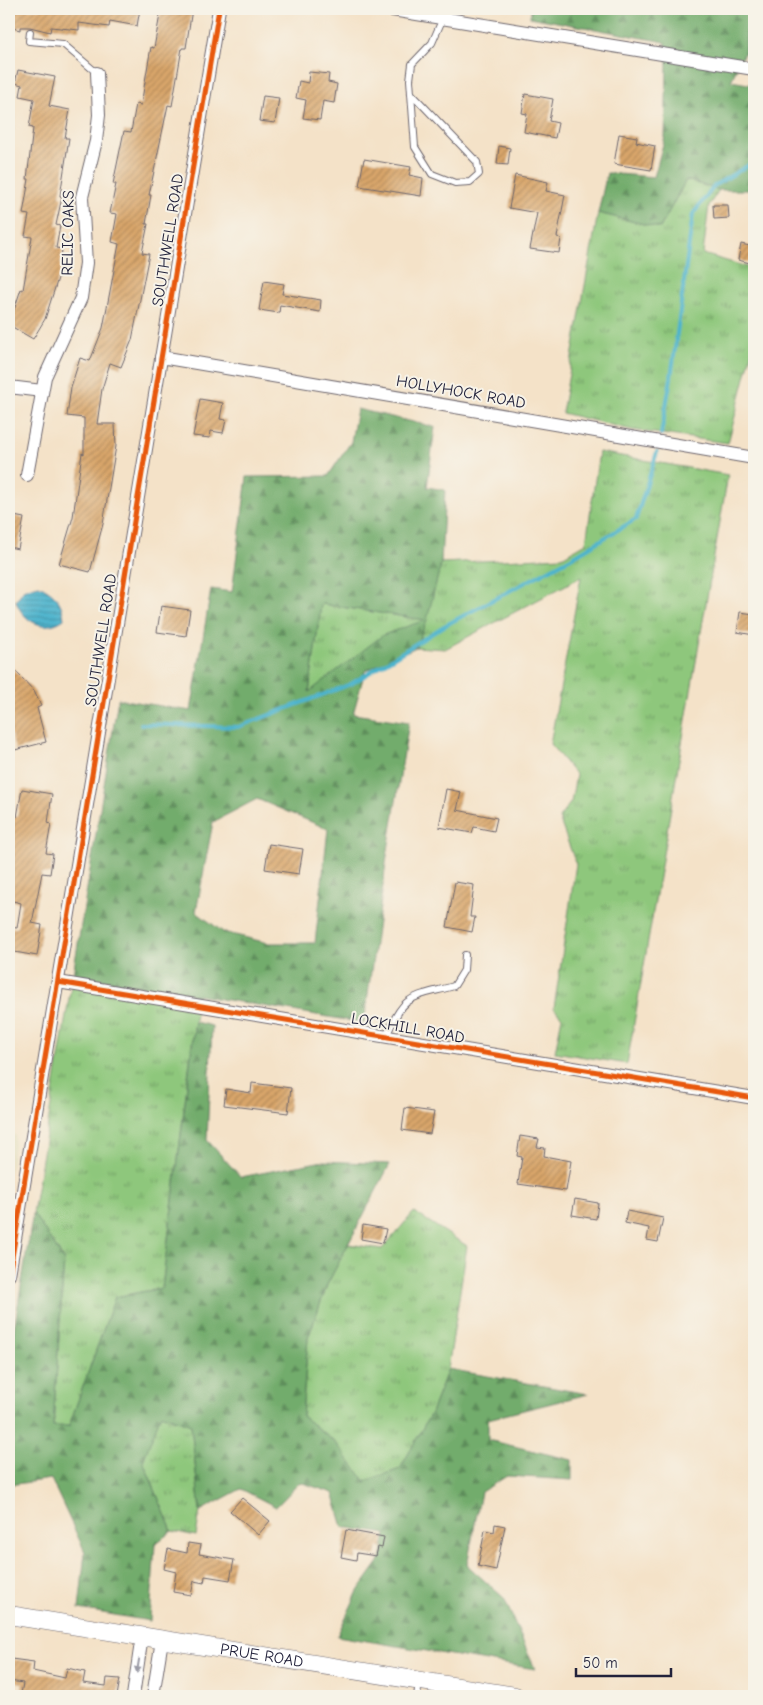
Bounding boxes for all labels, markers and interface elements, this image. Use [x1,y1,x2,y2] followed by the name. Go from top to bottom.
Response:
[149,172,187,308] street label: SOUTHWELL ROAD
[58,190,78,276] street label: RELIC OAKS
[395,372,527,412] street label: HOLLYHOCK ROAD
[82,572,120,708] street label: SOUTHWELL ROAD
[350,1009,466,1047] street label: LOCKHILL ROAD
[219,1640,305,1671] street label: PRUE ROAD
[576,1645,670,1677] scale bar
[583,1654,618,1672] text: 50 m
[133,1659,141,1675] one-way arrow

